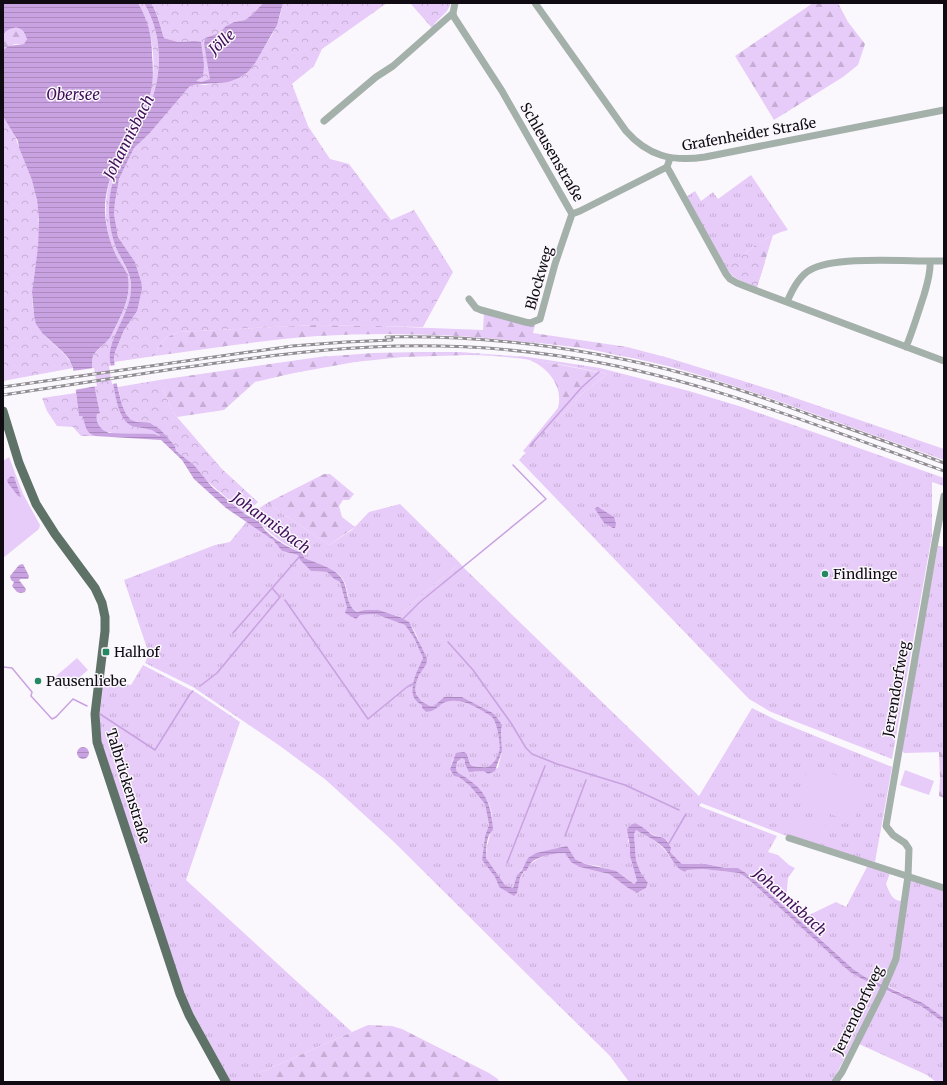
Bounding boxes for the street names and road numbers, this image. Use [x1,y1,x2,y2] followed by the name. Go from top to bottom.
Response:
[516,99,588,205] street label: Schleusenstraße
[681,113,817,155] street label: Grafenheider Straße
[521,244,557,312] street label: Blockweg
[879,639,913,739] street label: Jerrendorfweg
[102,726,154,846] street label: Talbrückenstraße
[828,962,888,1059] street label: Jerrendorfweg

